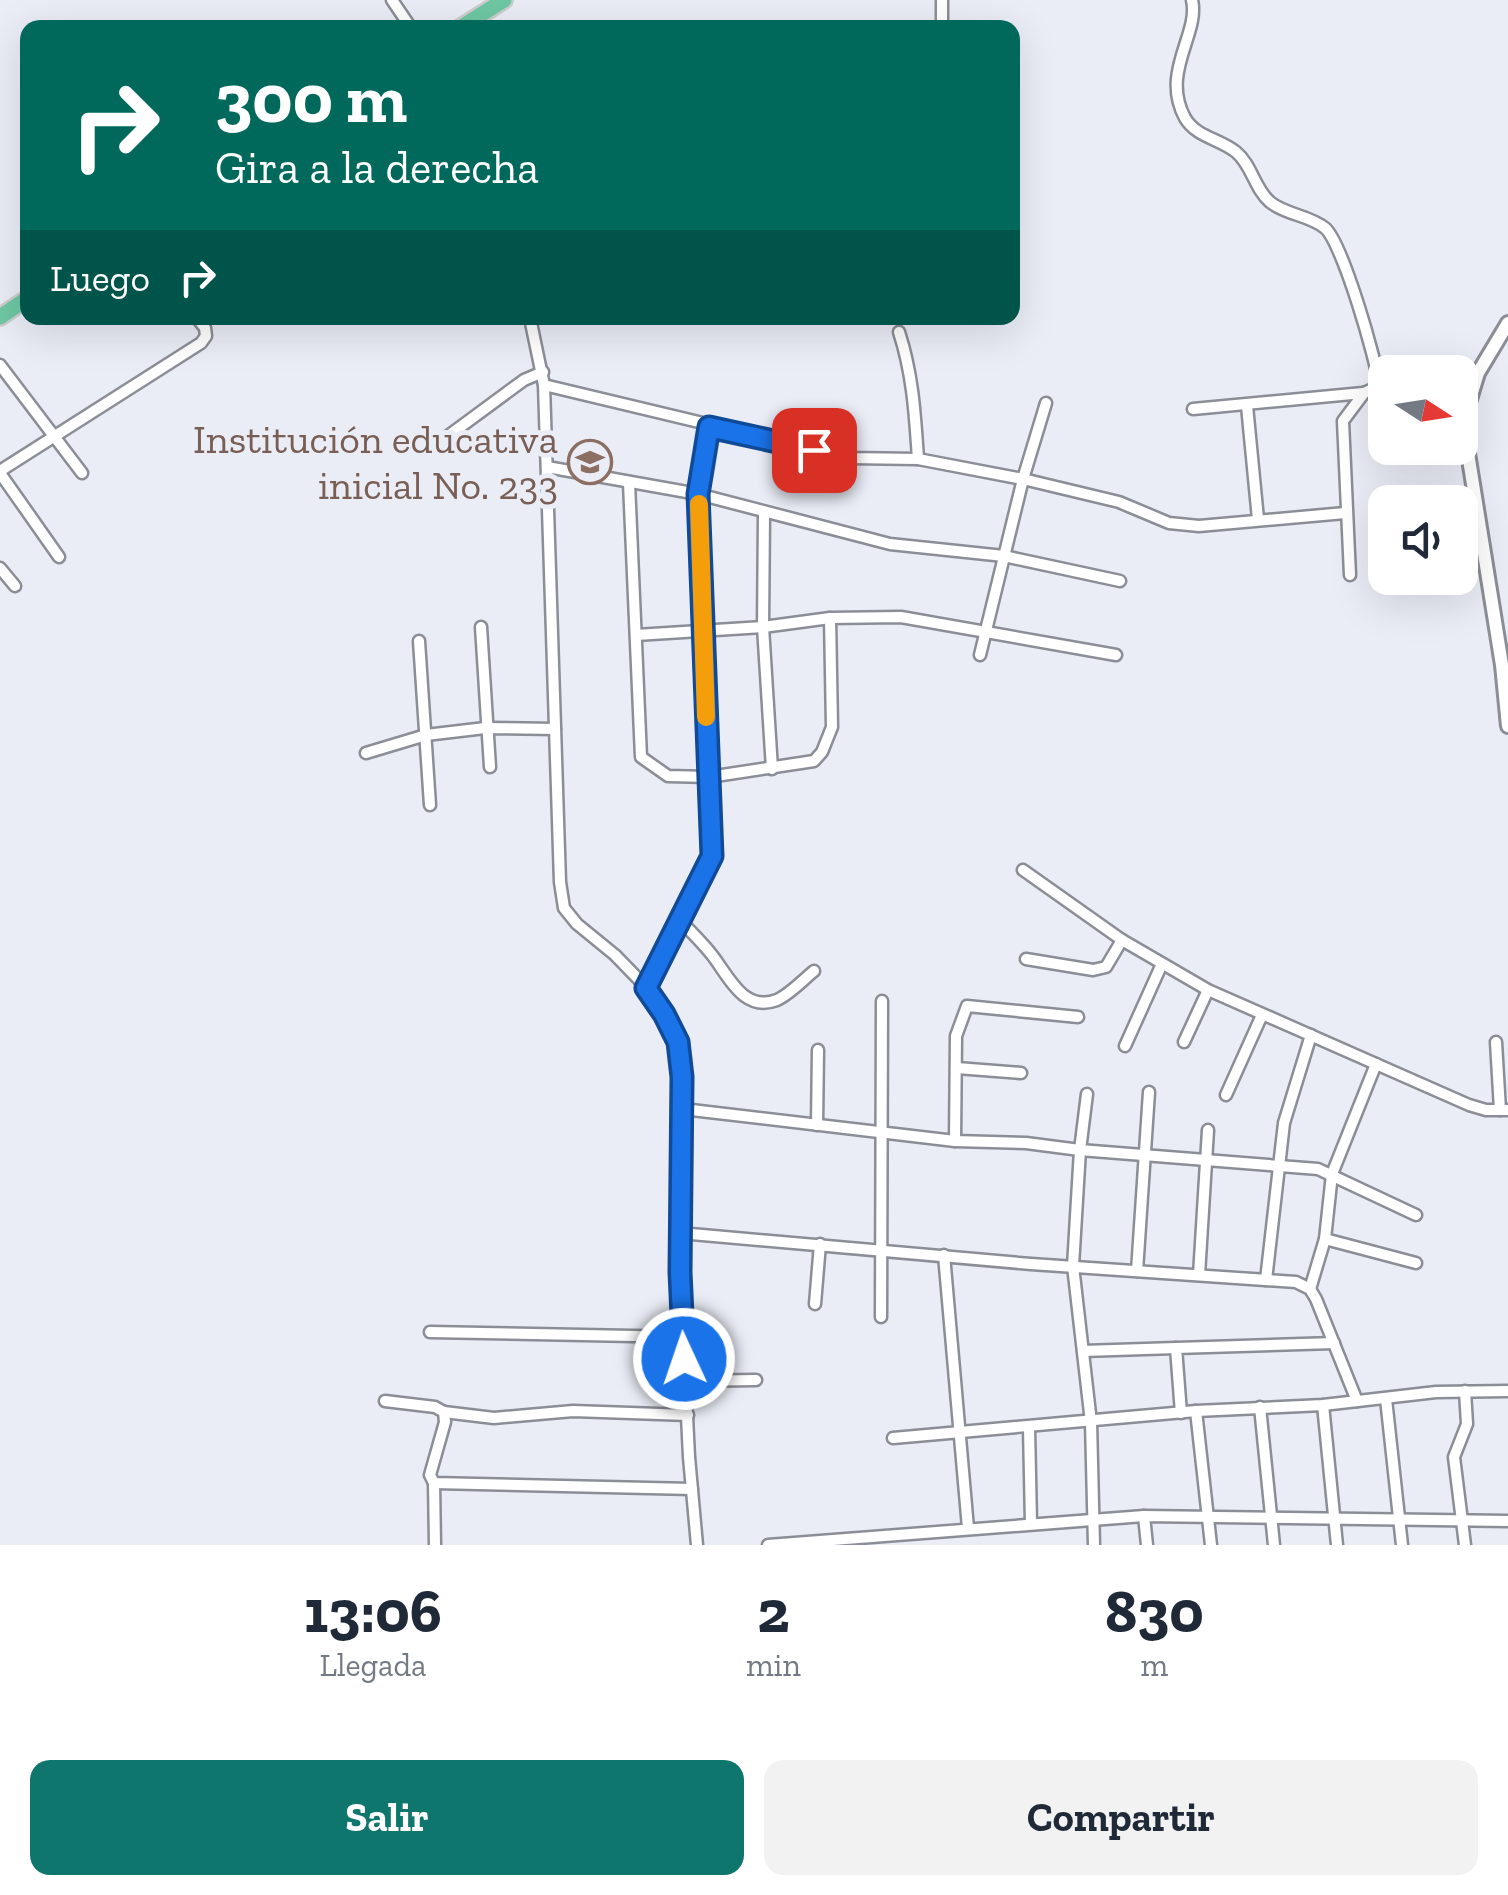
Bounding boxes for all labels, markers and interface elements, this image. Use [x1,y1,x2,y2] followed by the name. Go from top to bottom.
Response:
[215,56,407,140] text: 300 m
[50,60,180,190] icon: right
[215,141,539,195] text: Gira a la derecha
[170,250,225,305] icon: right
[50,255,150,301] text: Luego
[1368,355,1478,465] north arrow
[1368,355,1478,595] map controls
[772,408,857,493] pin
[193,415,558,509] place label: Institución educativa inicial No. 233
[787,423,842,478] icon: arrive
[567,439,613,485] school or university icon: Institución educativa inicial No. 233
[1368,485,1478,595] button: sound
[632,1307,736,1411] position arrow
[304,1575,442,1647] text: 13:06
[757,1575,790,1647] text: 2
[1105,1575,1204,1647] text: 830
[319,1646,427,1684] text: Llegada
[746,1646,801,1684] text: min
[1141,1646,1168,1684] text: m
[30,1760,744,1875] button: Salir
[764,1760,1478,1875] button: Compartir

